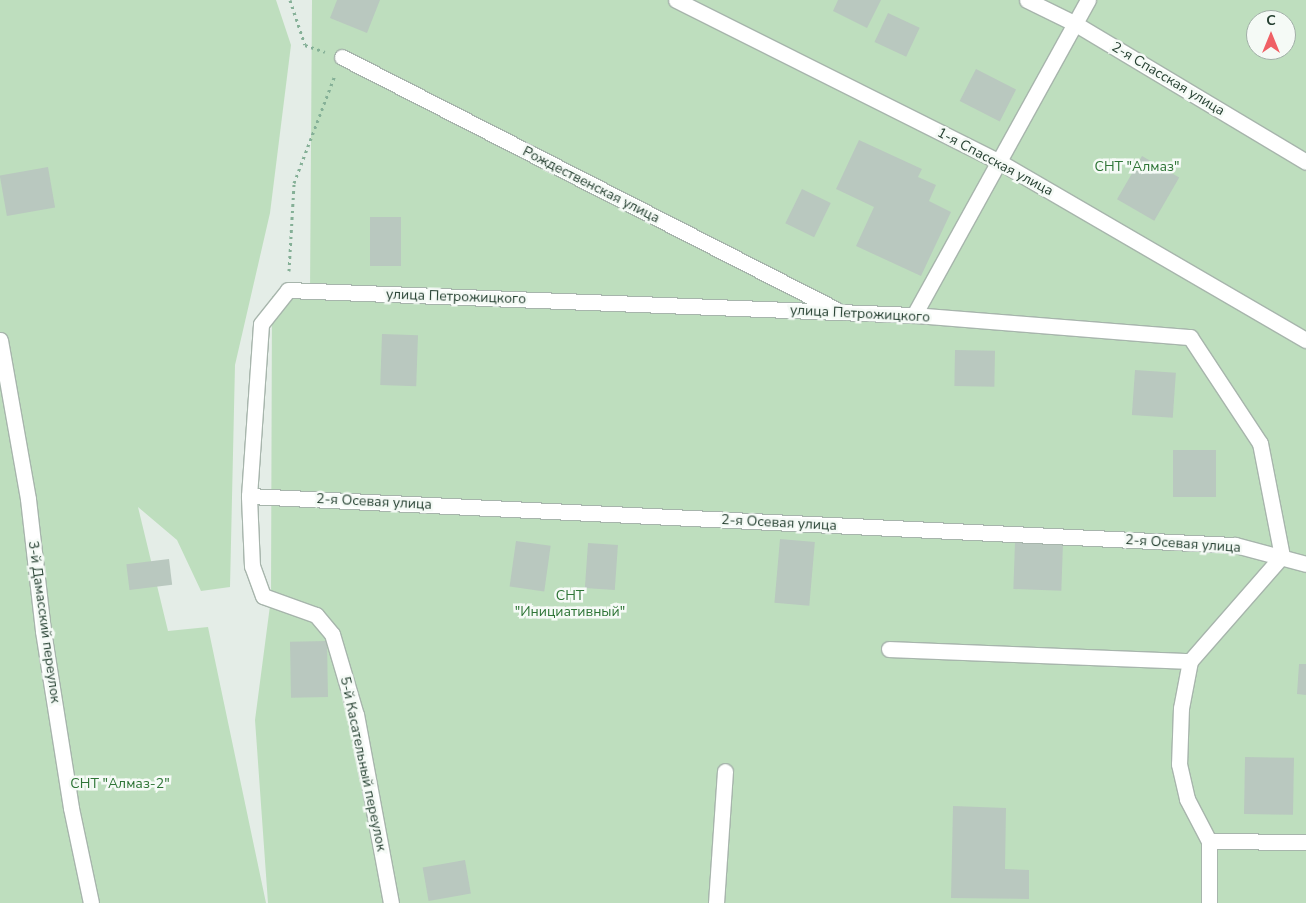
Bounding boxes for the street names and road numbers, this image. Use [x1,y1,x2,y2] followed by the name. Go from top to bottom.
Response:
[1108,39,1228,119] street label: 2-я Спасская улица
[934,124,1056,200] street label: 1-я Спасская улица
[520,143,662,227] street label: Рождественская улица
[386,286,526,308] street label: улица Петрожицкого
[790,302,930,326] street label: улица Петрожицкого
[316,491,432,513] street label: 2-я Осевая улица
[721,512,837,534] street label: 2-я Осевая улица
[1125,532,1241,556] street label: 2-я Осевая улица
[24,540,64,704] street label: 3-й Дамасский переулок
[336,675,390,853] street label: 5-й Касательный переулок

